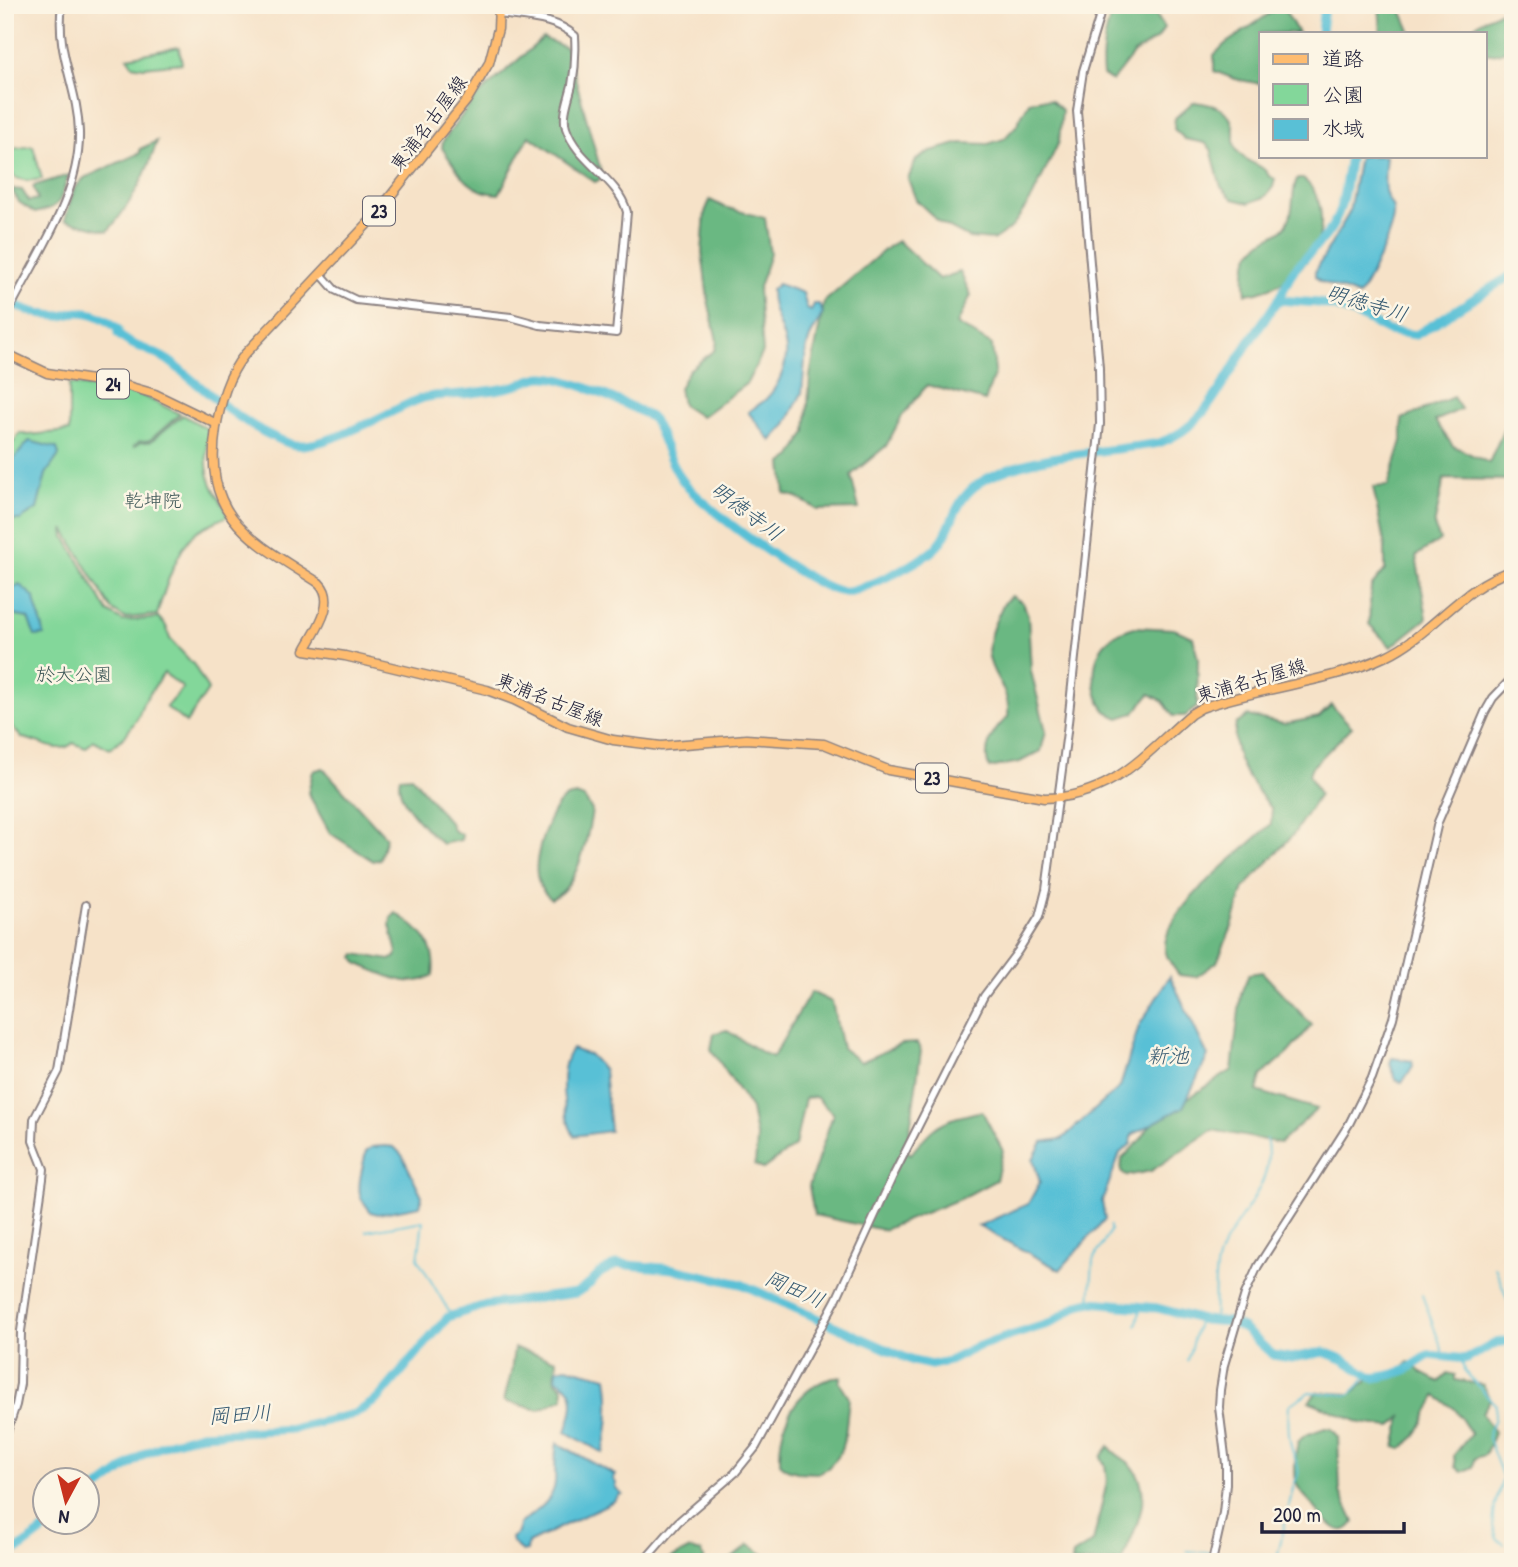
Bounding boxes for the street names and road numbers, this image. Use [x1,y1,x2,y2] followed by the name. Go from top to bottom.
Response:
[383,70,473,176] street label: 東浦名古屋線
[363,196,395,226] road number: 23
[97,370,129,398] road number: 24
[1193,652,1309,708] street label: 東浦名古屋線
[492,666,608,732] street label: 東浦名古屋線
[916,764,948,792] road number: 23

